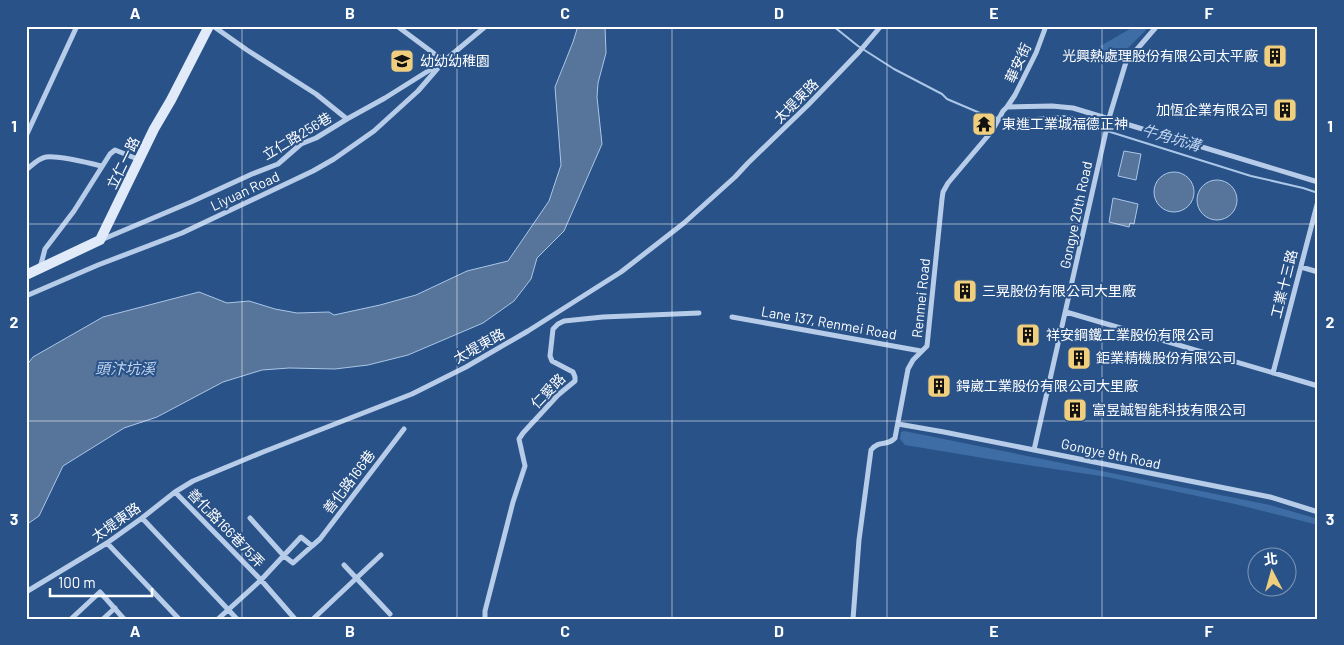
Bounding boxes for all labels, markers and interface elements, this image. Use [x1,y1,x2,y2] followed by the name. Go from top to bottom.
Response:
[130,3,141,22] text: A
[345,3,355,22] text: B
[560,3,570,22] text: C
[774,3,784,22] text: D
[989,3,999,22] text: E
[1205,3,1214,22] text: F
[1001,40,1034,85] street label: 華安街
[1262,43,1288,69] building icon: 光興熱處理股份有限公司太平廠
[1062,47,1258,64] place label: 光興熱處理股份有限公司太平廠
[389,48,415,74] school or university icon: 幼幼幼稚園
[420,52,490,69] place label: 幼幼幼稚園
[770,75,821,126] street label: 太堤東路
[1272,97,1298,123] building icon: 加恆企業有限公司
[1156,101,1268,118] place label: 加恆企業有限公司
[259,108,335,163] street label: 立仁路256巷
[971,111,997,137] temple icon: 東進工業城福德正神
[1002,115,1128,132] place label: 東進工業城福德正神
[11,116,17,135] text: 1
[1327,116,1333,135] text: 1
[1140,120,1205,155] water label: 牛角坑溝
[103,134,142,192] street label: 立仁一路
[1056,160,1095,270] street label: Gongye 20th Road
[208,167,282,214] street label: Liyuan Road
[1267,248,1300,320] street label: 工業十三路
[908,257,933,339] street label: Renmei Road
[952,278,978,304] building icon: 三晃股份有限公司大里廠
[982,282,1136,299] place label: 三晃股份有限公司大里廠
[760,302,898,343] street label: Lane 137, Renmei Road
[10,312,19,331] text: 2
[1326,312,1335,331] text: 2
[1015,322,1041,348] building icon: 祥安鋼鐵工業股份有限公司
[450,325,507,367] street label: 太堤東路
[1046,326,1214,343] place label: 祥安鋼鐵工業股份有限公司
[1066,345,1092,371] building icon: 鉅業精機股份有限公司
[1096,349,1236,366] place label: 鉅業精機股份有限公司
[95,359,157,377] water label: 頭汴坑溪
[527,370,568,412] street label: 仁愛路
[926,373,952,399] building icon: 鍀崴工業股份有限公司大里廠
[956,377,1138,394] place label: 鍀崴工業股份有限公司大里廠
[1062,397,1088,423] building icon: 富昱誠智能科技有限公司
[1092,401,1246,418] place label: 富昱誠智能科技有限公司
[1060,435,1162,472] street label: Gongye 9th Road
[319,447,378,517] street label: 善化路166巷
[184,485,268,571] street label: 善化路166巷75弄
[88,499,144,545] street label: 太堤東路
[10,509,18,528] text: 3
[1326,509,1334,528] text: 3
[1246,548,1296,598] north arrow
[1263,549,1278,568] text: 北
[50,565,152,597] scale bar
[58,573,96,591] text: 100 m
[130,621,141,640] text: A
[345,621,355,640] text: B
[560,621,570,640] text: C
[774,621,784,640] text: D
[989,621,999,640] text: E
[1205,621,1214,640] text: F

